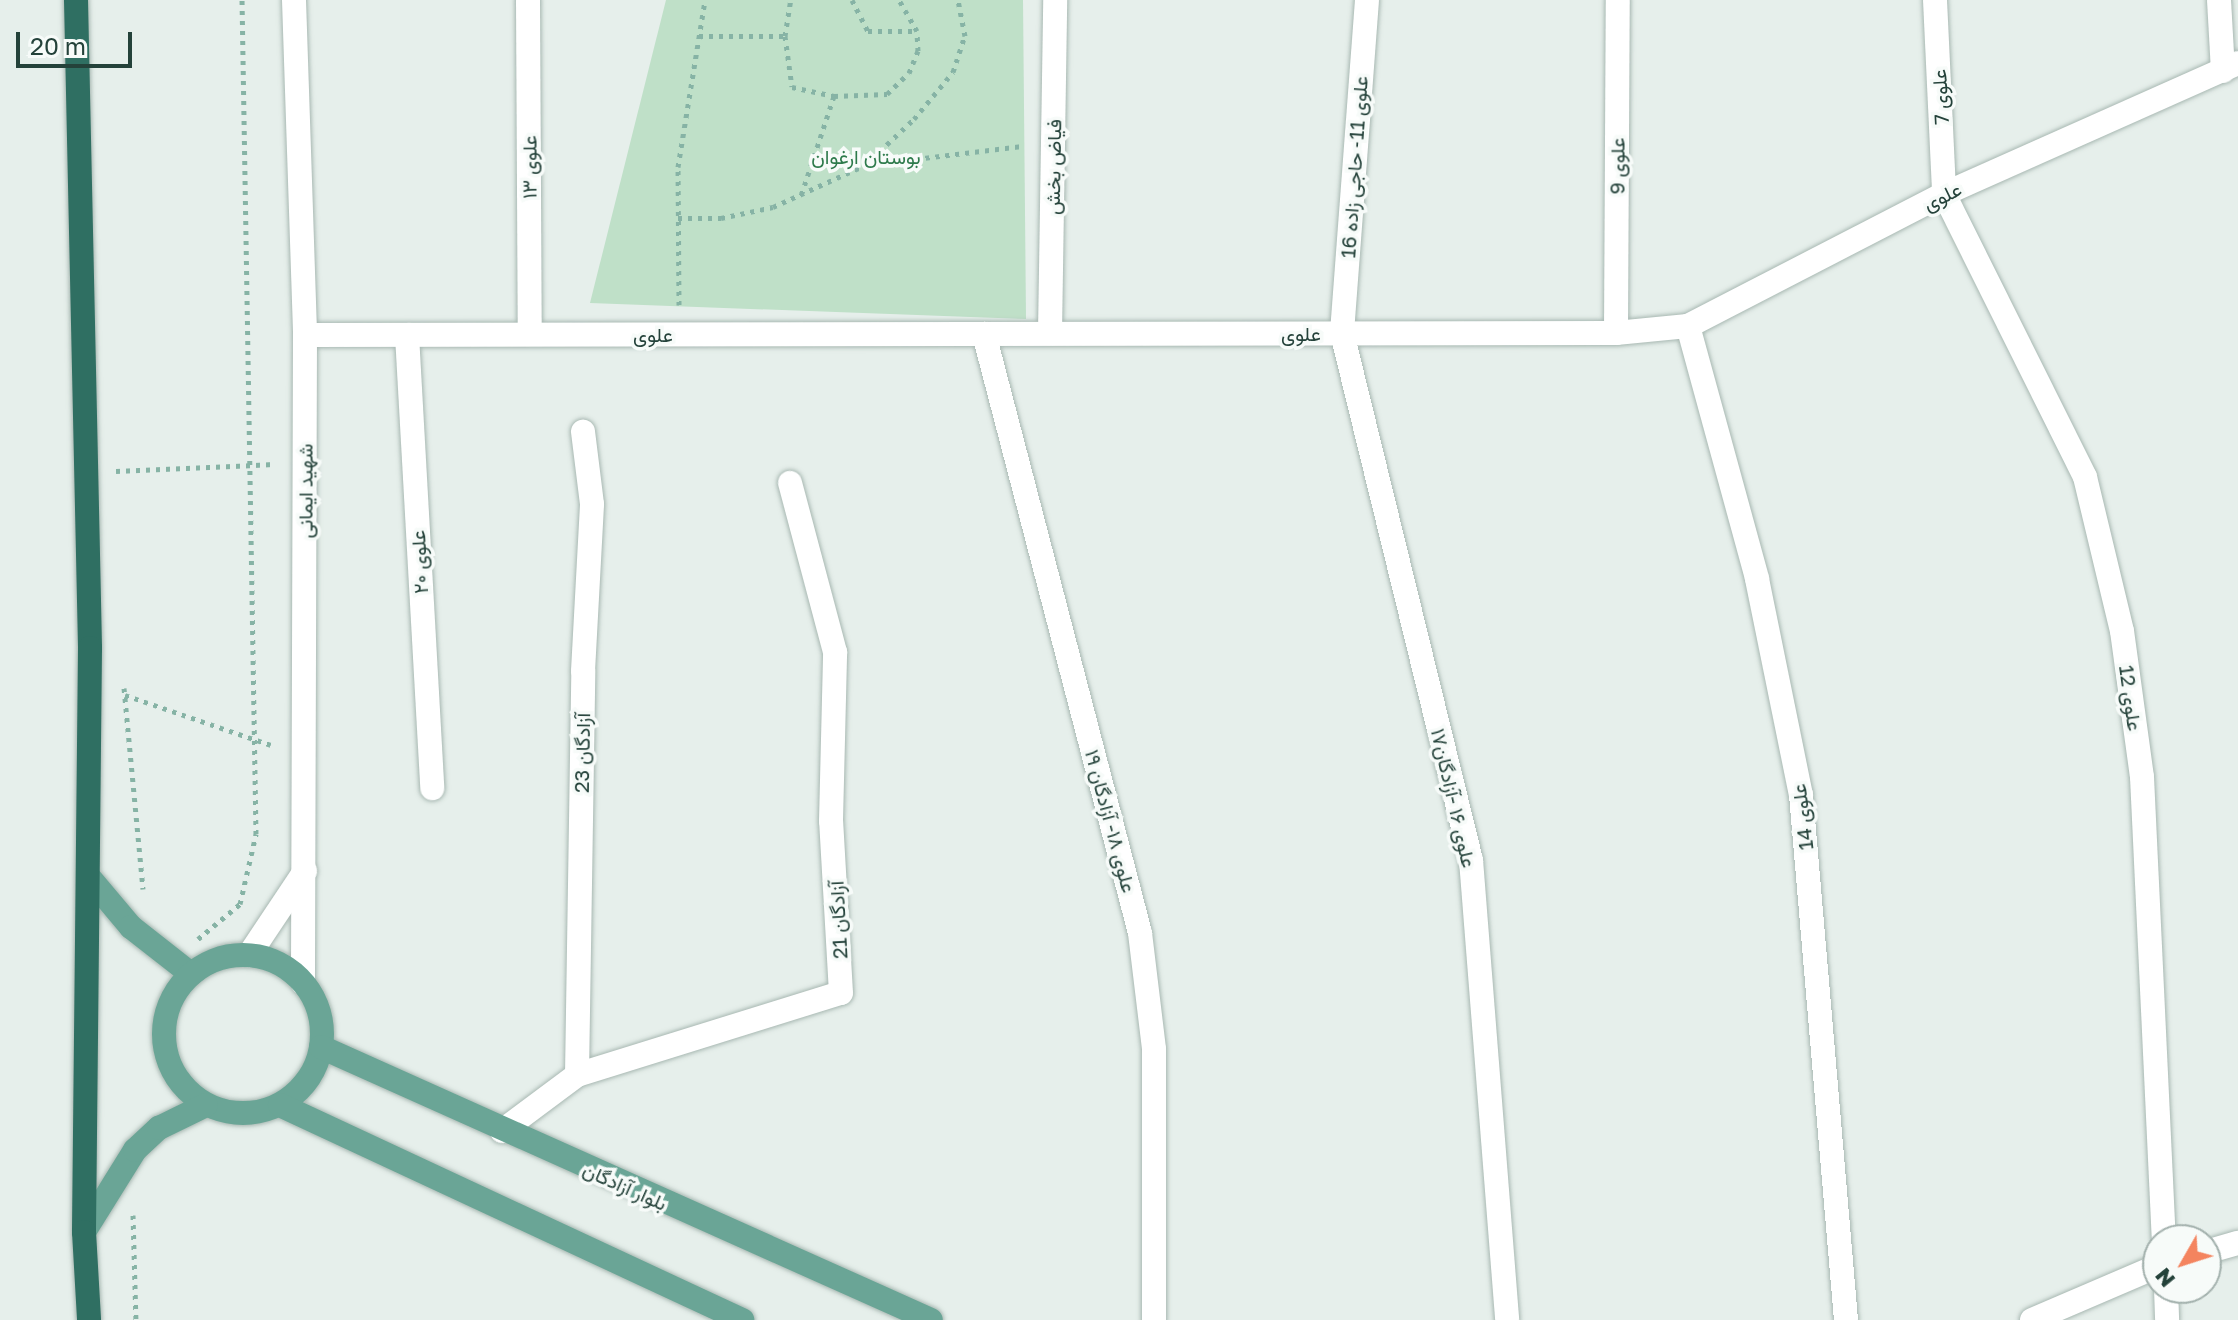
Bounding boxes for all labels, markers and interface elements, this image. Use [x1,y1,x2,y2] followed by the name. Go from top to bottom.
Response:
[20,16,136,66] scale bar
[30,31,86,60] text: 20 m
[1927,69,1953,125] street label: علوی 7
[1336,75,1372,259] street label: علوی 11- حاجی زاده 16
[1040,119,1066,215] street label: فیاض بخش
[517,135,541,199] street label: علوی ۱۳
[1605,138,1629,194] street label: علوی 9
[811,144,921,168] park label: بوستان ارغوان
[1919,176,1965,216] street label: علوی
[1281,321,1321,345] street label: علوی
[633,322,673,346] street label: علوی
[293,444,317,538] street label: شهید ایمانی
[405,530,433,594] street label: علوی ۲۰
[2115,664,2147,732] street label: علوی 12
[569,713,595,793] street label: آزادگان 23
[1426,726,1482,870] street label: علوی ۱۶ -آزادگان۱۷
[1080,747,1142,895] street label: علوی ۱٨- آزادگان ۱۹
[1786,782,1818,852] street label: علوی 14
[824,880,852,960] street label: آزادگان 21
[579,1157,671,1215] street label: بلوار آزادگان
[2142,1224,2222,1304] north arrow
[2149,1263,2180,1293] text: N

